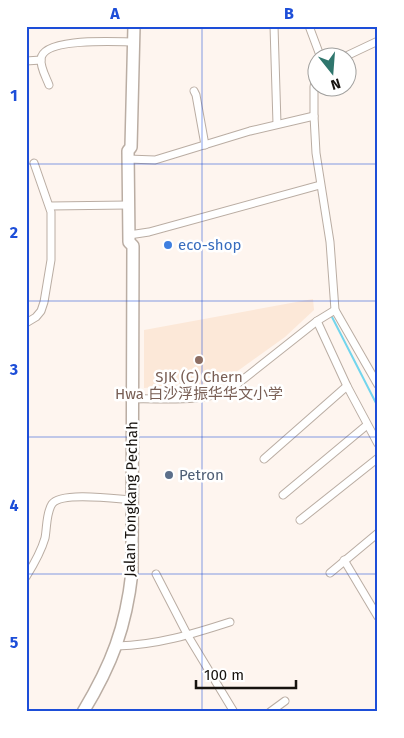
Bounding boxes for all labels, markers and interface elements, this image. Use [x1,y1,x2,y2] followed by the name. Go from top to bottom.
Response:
[109,4,120,23] text: A
[284,4,294,23] text: B
[306,48,356,98] north arrow
[329,74,343,93] text: N
[10,86,18,105] text: 1
[10,223,18,242] text: 2
[178,236,241,254] place label: eco-shop
[162,239,174,251] marker: eco-shop
[193,354,205,366] marker: SJK (C) Chern Hwa 白沙浮振华华文小学
[9,360,18,379] text: 3
[115,368,283,403] place label: SJK (C) Chern Hwa 白沙浮振华华文小学
[121,421,141,577] street label: Jalan Tongkang Pechah
[179,466,224,484] place label: Petron
[163,469,175,481] marker: Petron
[9,496,19,515] text: 4
[10,633,19,652] text: 5
[196,658,296,690] scale bar
[204,666,244,684] text: 100 m

